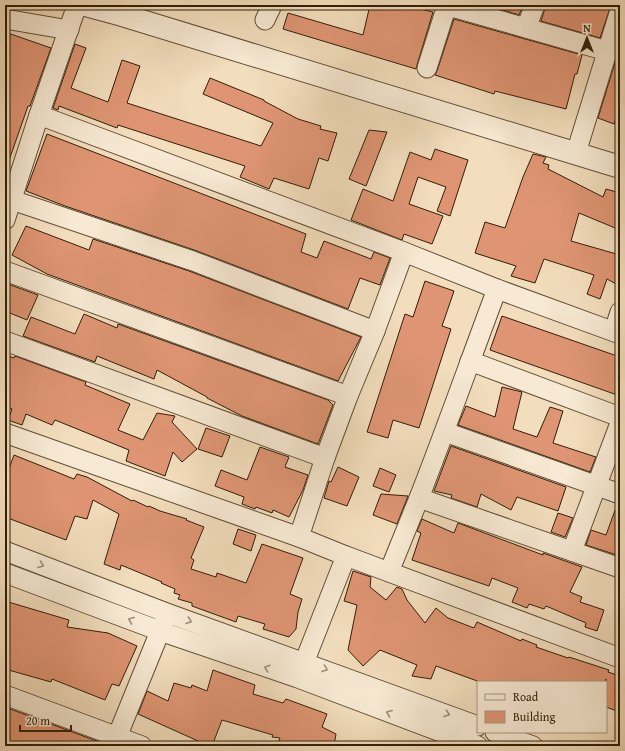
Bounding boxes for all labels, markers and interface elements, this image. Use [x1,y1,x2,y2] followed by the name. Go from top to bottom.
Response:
[567,18,607,58] north arrow
[583,20,591,36] text: N
[38,561,45,569] one-way arrow
[186,616,193,625] one-way arrow
[128,617,135,625] one-way arrow
[264,664,271,672] one-way arrow
[321,665,328,673] one-way arrow
[477,681,607,733] legend
[513,688,539,705] text: Road
[20,707,71,733] scale bar
[513,708,556,725] text: Building
[386,709,393,717] one-way arrow
[443,710,450,718] one-way arrow
[26,712,50,729] text: 20 m

